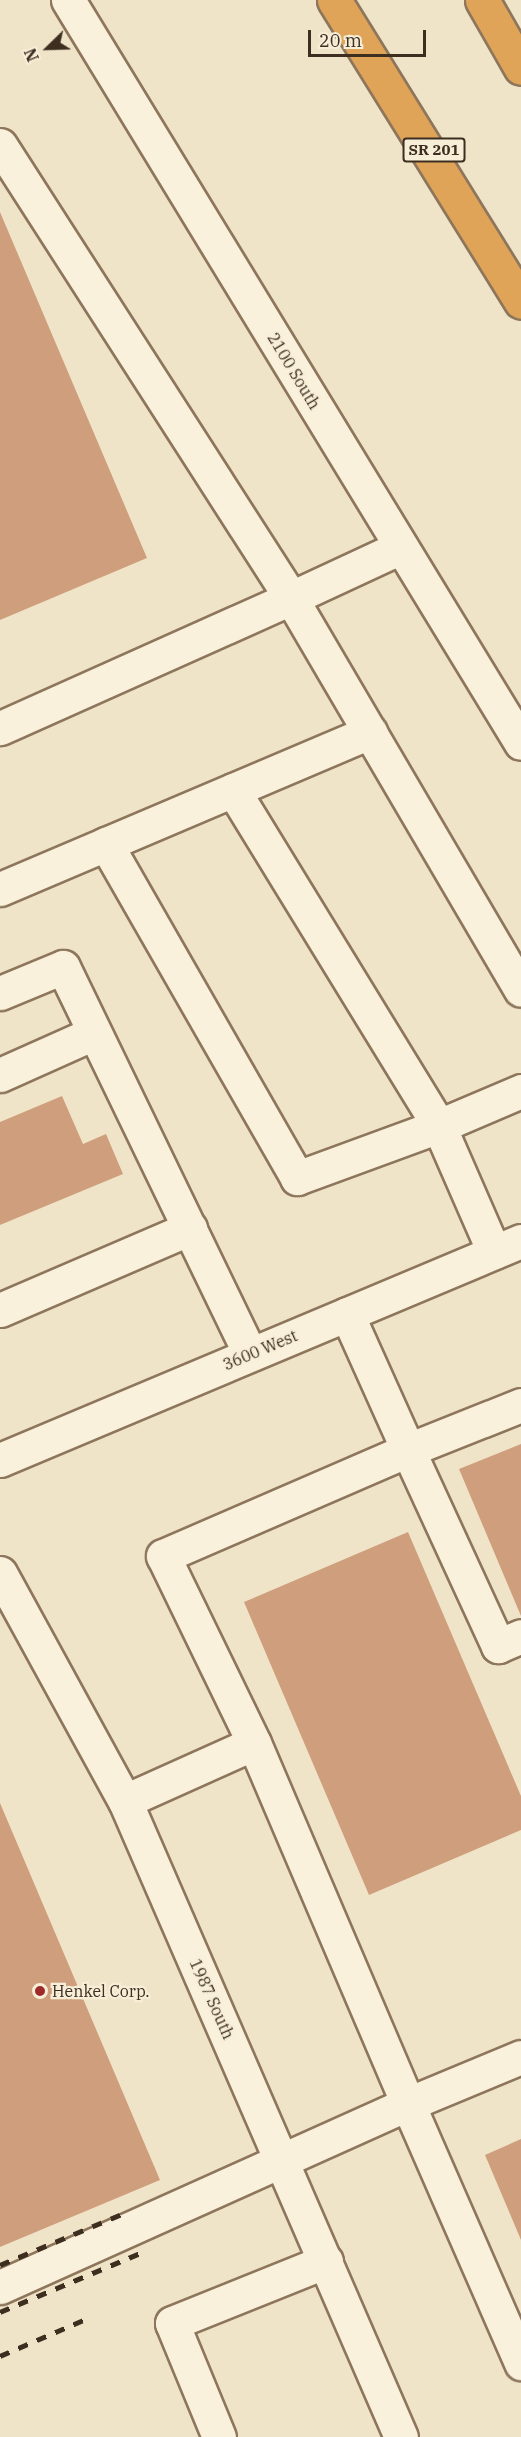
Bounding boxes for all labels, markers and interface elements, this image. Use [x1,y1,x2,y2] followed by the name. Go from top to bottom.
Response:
[18,18,78,78] north arrow
[311,18,430,56] scale bar
[319,29,362,52] text: 20 m
[20,45,43,65] text: N
[402,138,466,162] road number: SR 201
[264,329,324,413] street label: 2100 South
[220,1326,300,1374] street label: 3600 West
[186,1956,238,2042] street label: 1987 South
[52,1981,150,2001] place label: Henkel Corp.
[33,1984,47,1998] marker: Henkel Corp.

